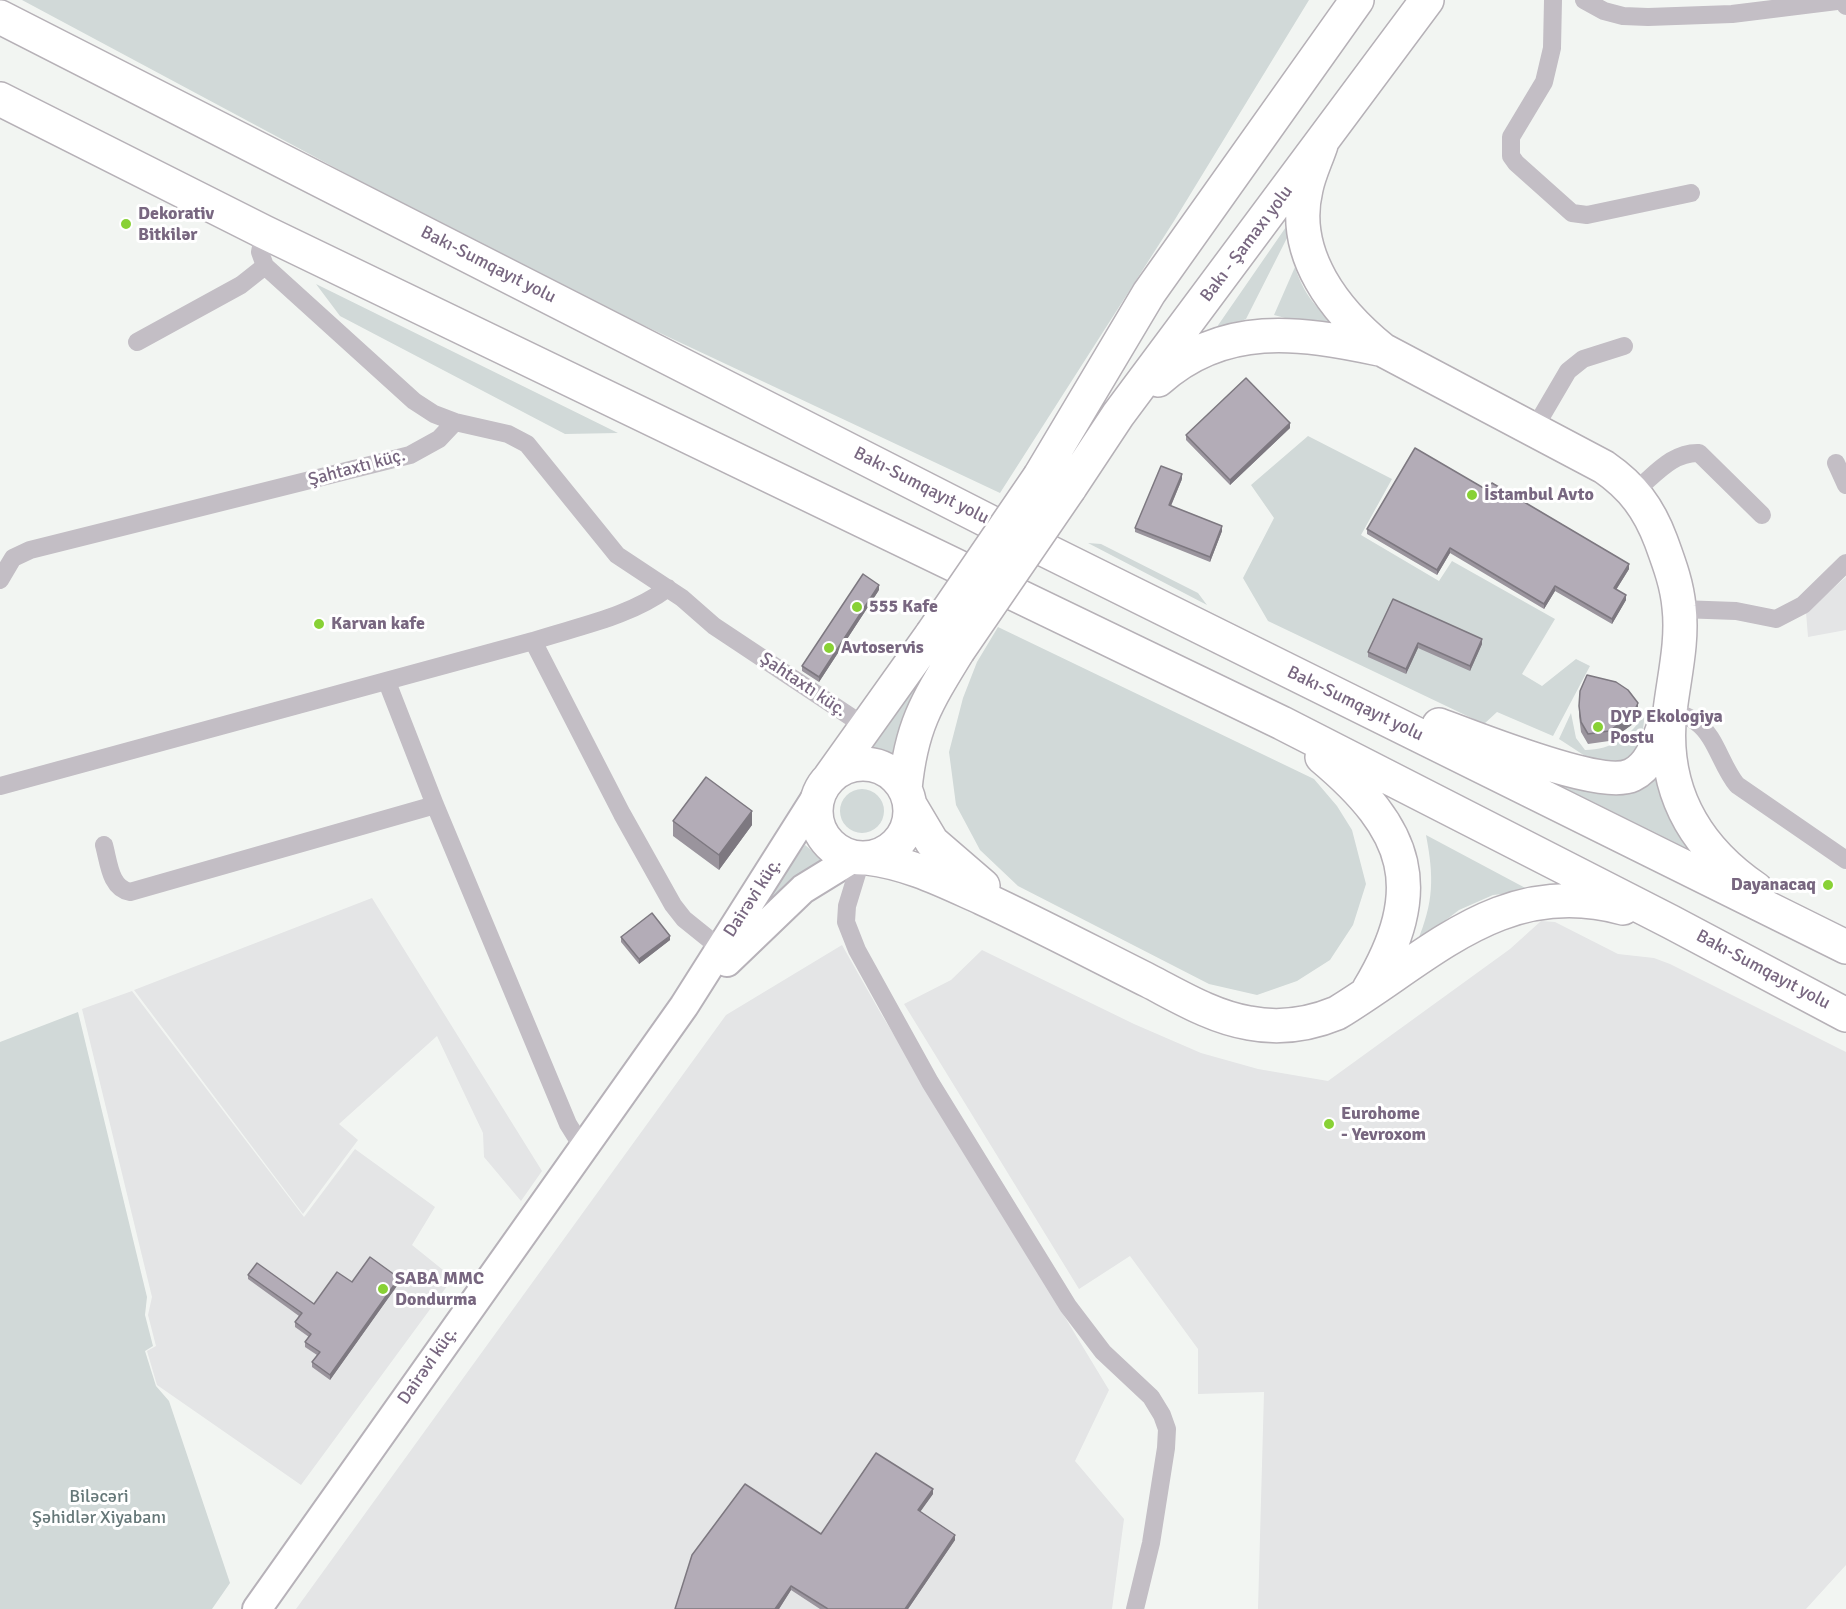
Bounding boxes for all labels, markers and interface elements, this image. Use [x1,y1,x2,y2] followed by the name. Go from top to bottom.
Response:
[1196,181,1298,307] street label: Bakı - Şamaxı yolu
[138,203,214,246] place label: Dekorativ Bitkilər
[119,217,133,231] marker: Dekorativ Bitkilər
[417,222,559,308] street label: Bakı-Sumqayıt yolu
[850,443,992,529] street label: Bakı-Sumqayıt yolu
[306,445,408,491] street label: Şahtaxtı küç.
[1484,484,1594,506] place label: İstambul Avto
[1465,488,1479,502] marker: İstambul Avto
[869,596,938,618] place label: 555 Kafe
[850,600,864,614] marker: 555 Kafe
[331,613,425,635] place label: Karvan kafe
[312,617,326,631] marker: Karvan kafe
[841,637,924,659] place label: Avtoservis
[822,641,836,655] marker: Avtoservis
[756,648,850,722] street label: Şahtaxtı küç.
[1283,662,1427,746] street label: Bakı-Sumqayıt yolu
[1610,706,1723,748] place label: DYP Ekologiya Postu
[1591,720,1605,734] marker: DYP Ekologiya Postu
[720,855,786,941] street label: Dairəvi küç.
[1731,874,1816,896] place label: Dayanacaq
[1821,878,1835,892] marker: Dayanacaq
[1692,926,1834,1014] street label: Bakı-Sumqayıt yolu
[1341,1103,1426,1146] place label: Eurohome - Yevroxom
[1322,1117,1336,1131] marker: Eurohome - Yevroxom
[395,1268,484,1310] place label: SABA MMC Dondurma
[376,1282,390,1296] marker: SABA MMC Dondurma
[393,1323,463,1409] street label: Dairəvi küç.
[32,1486,166,1528] park label: Biləcəri Şəhidlər Xiyabanı

